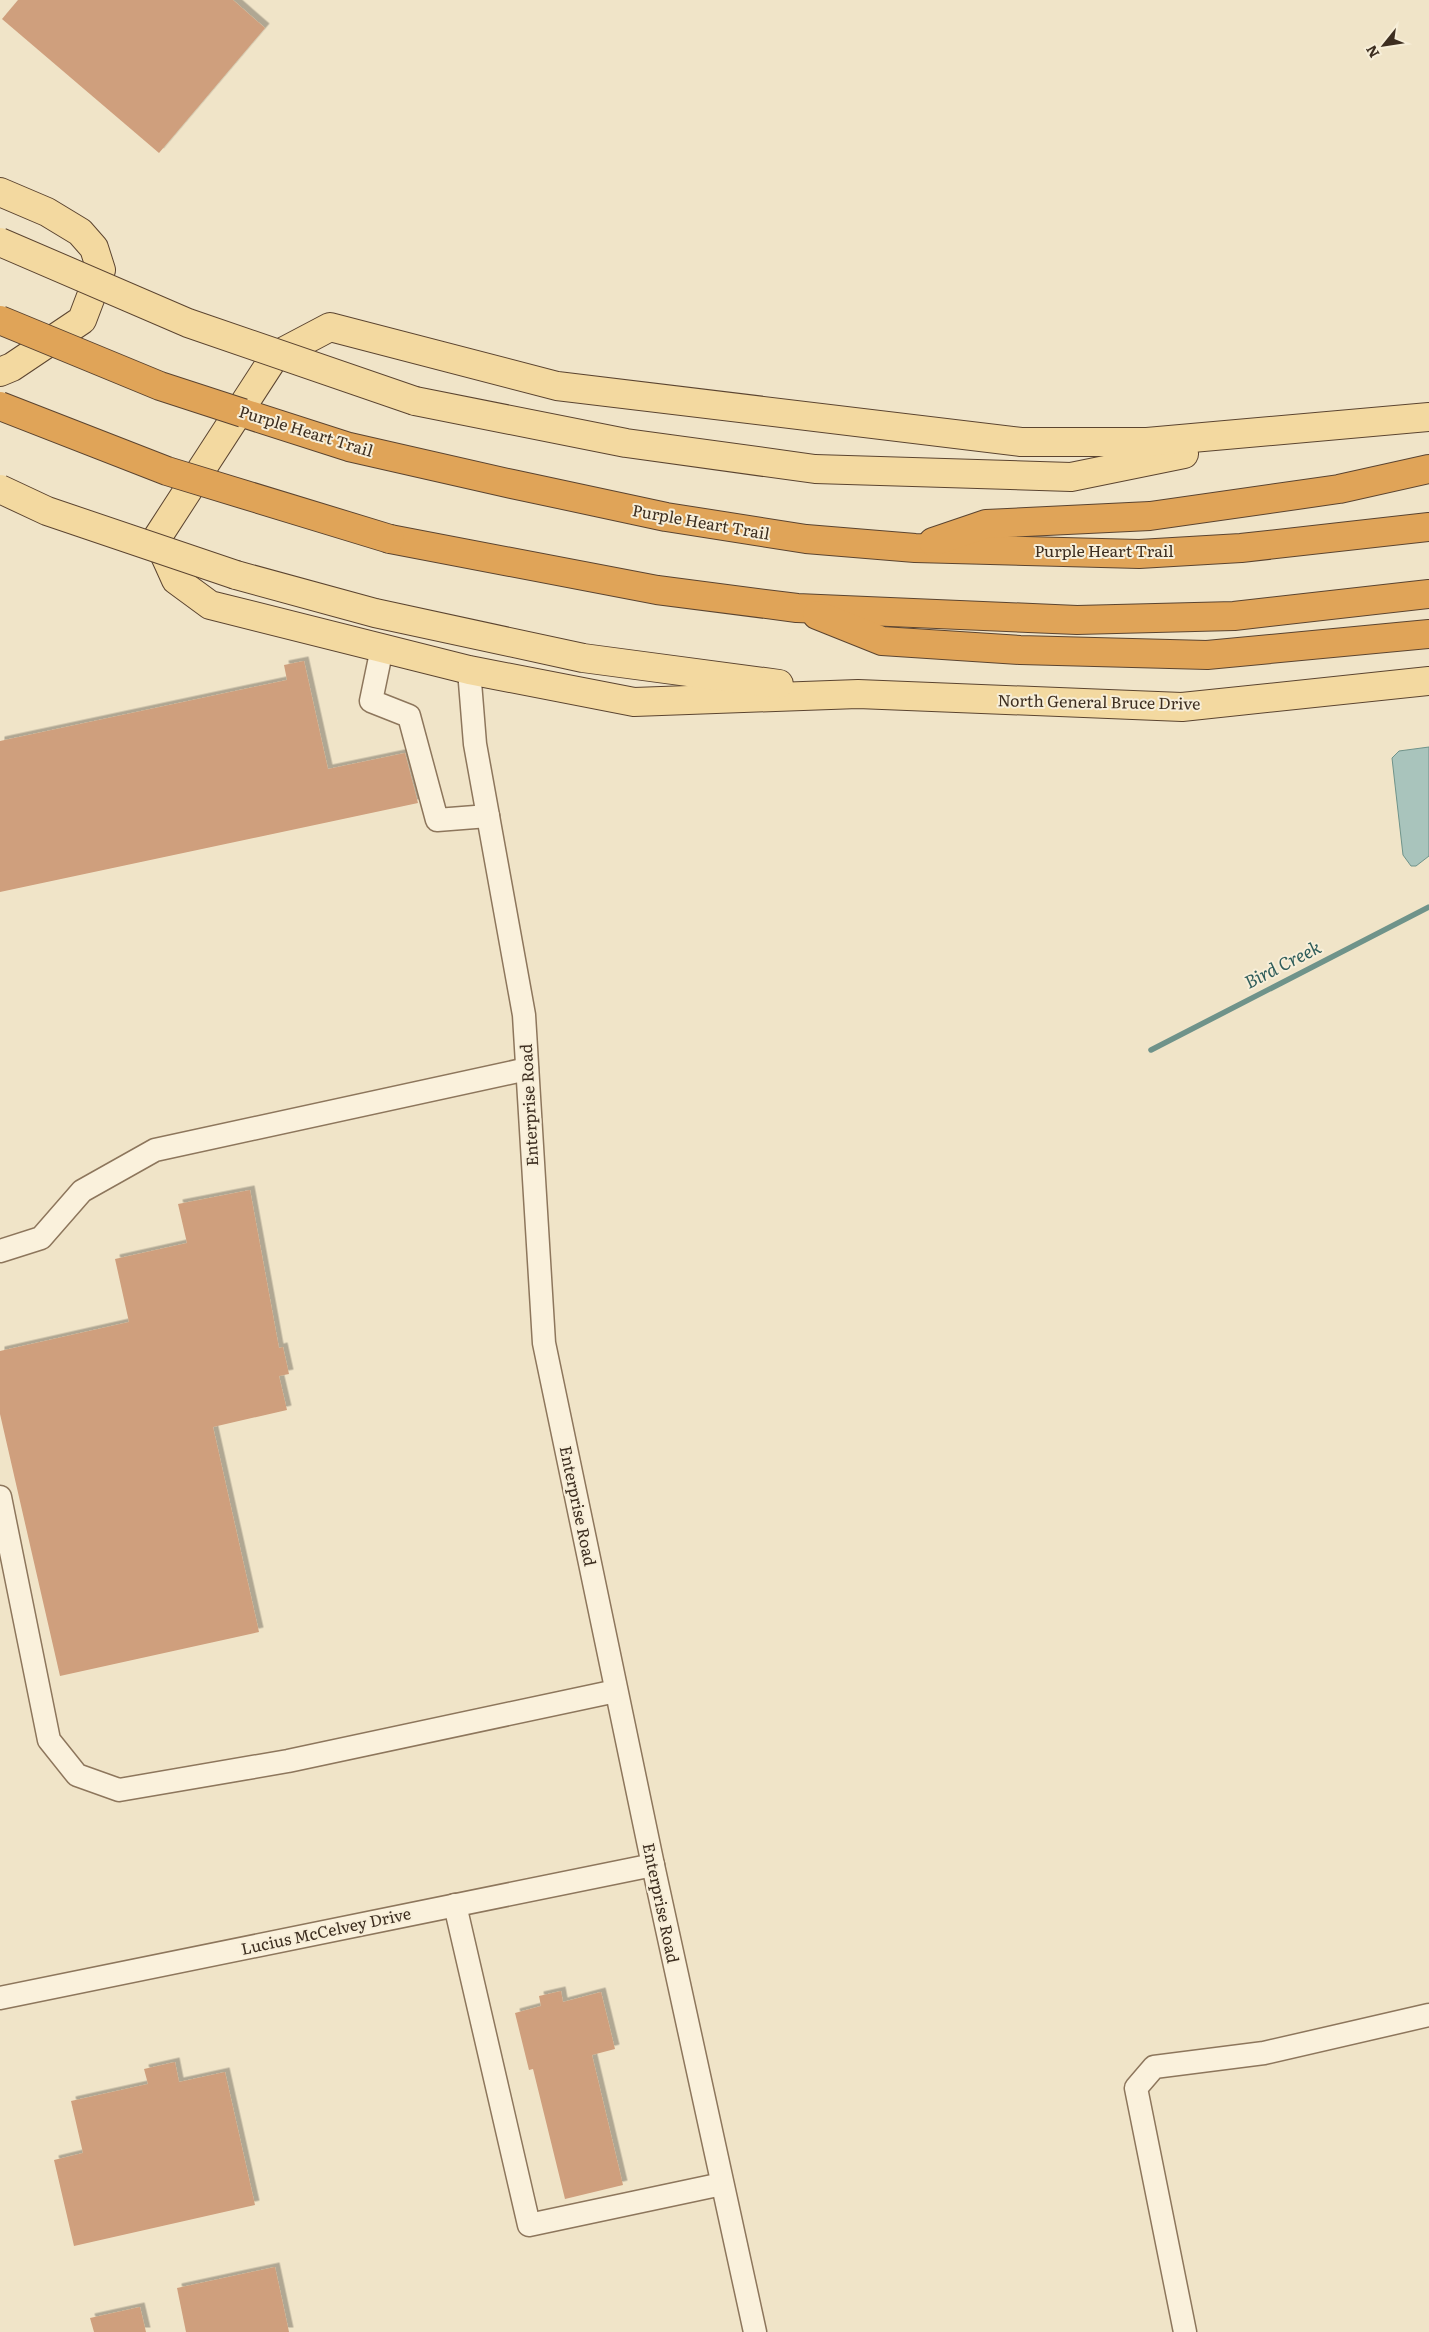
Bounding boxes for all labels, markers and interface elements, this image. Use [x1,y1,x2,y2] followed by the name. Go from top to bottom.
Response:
[1359,20,1409,70] north arrow
[1360,42,1383,62] text: N
[236,398,376,462] street label: Purple Heart Trail
[631,497,772,545] street label: Purple Heart Trail
[1034,538,1174,562] street label: Purple Heart Trail
[997,687,1201,715] street label: North General Bruce Drive
[1239,933,1325,994] water label: Bird Creek
[513,1043,543,1167] street label: Enterprise Road
[554,1443,603,1568] street label: Enterprise Road
[637,1840,686,1965] street label: Enterprise Road
[239,1900,413,1960] street label: Lucius McCelvey Drive

